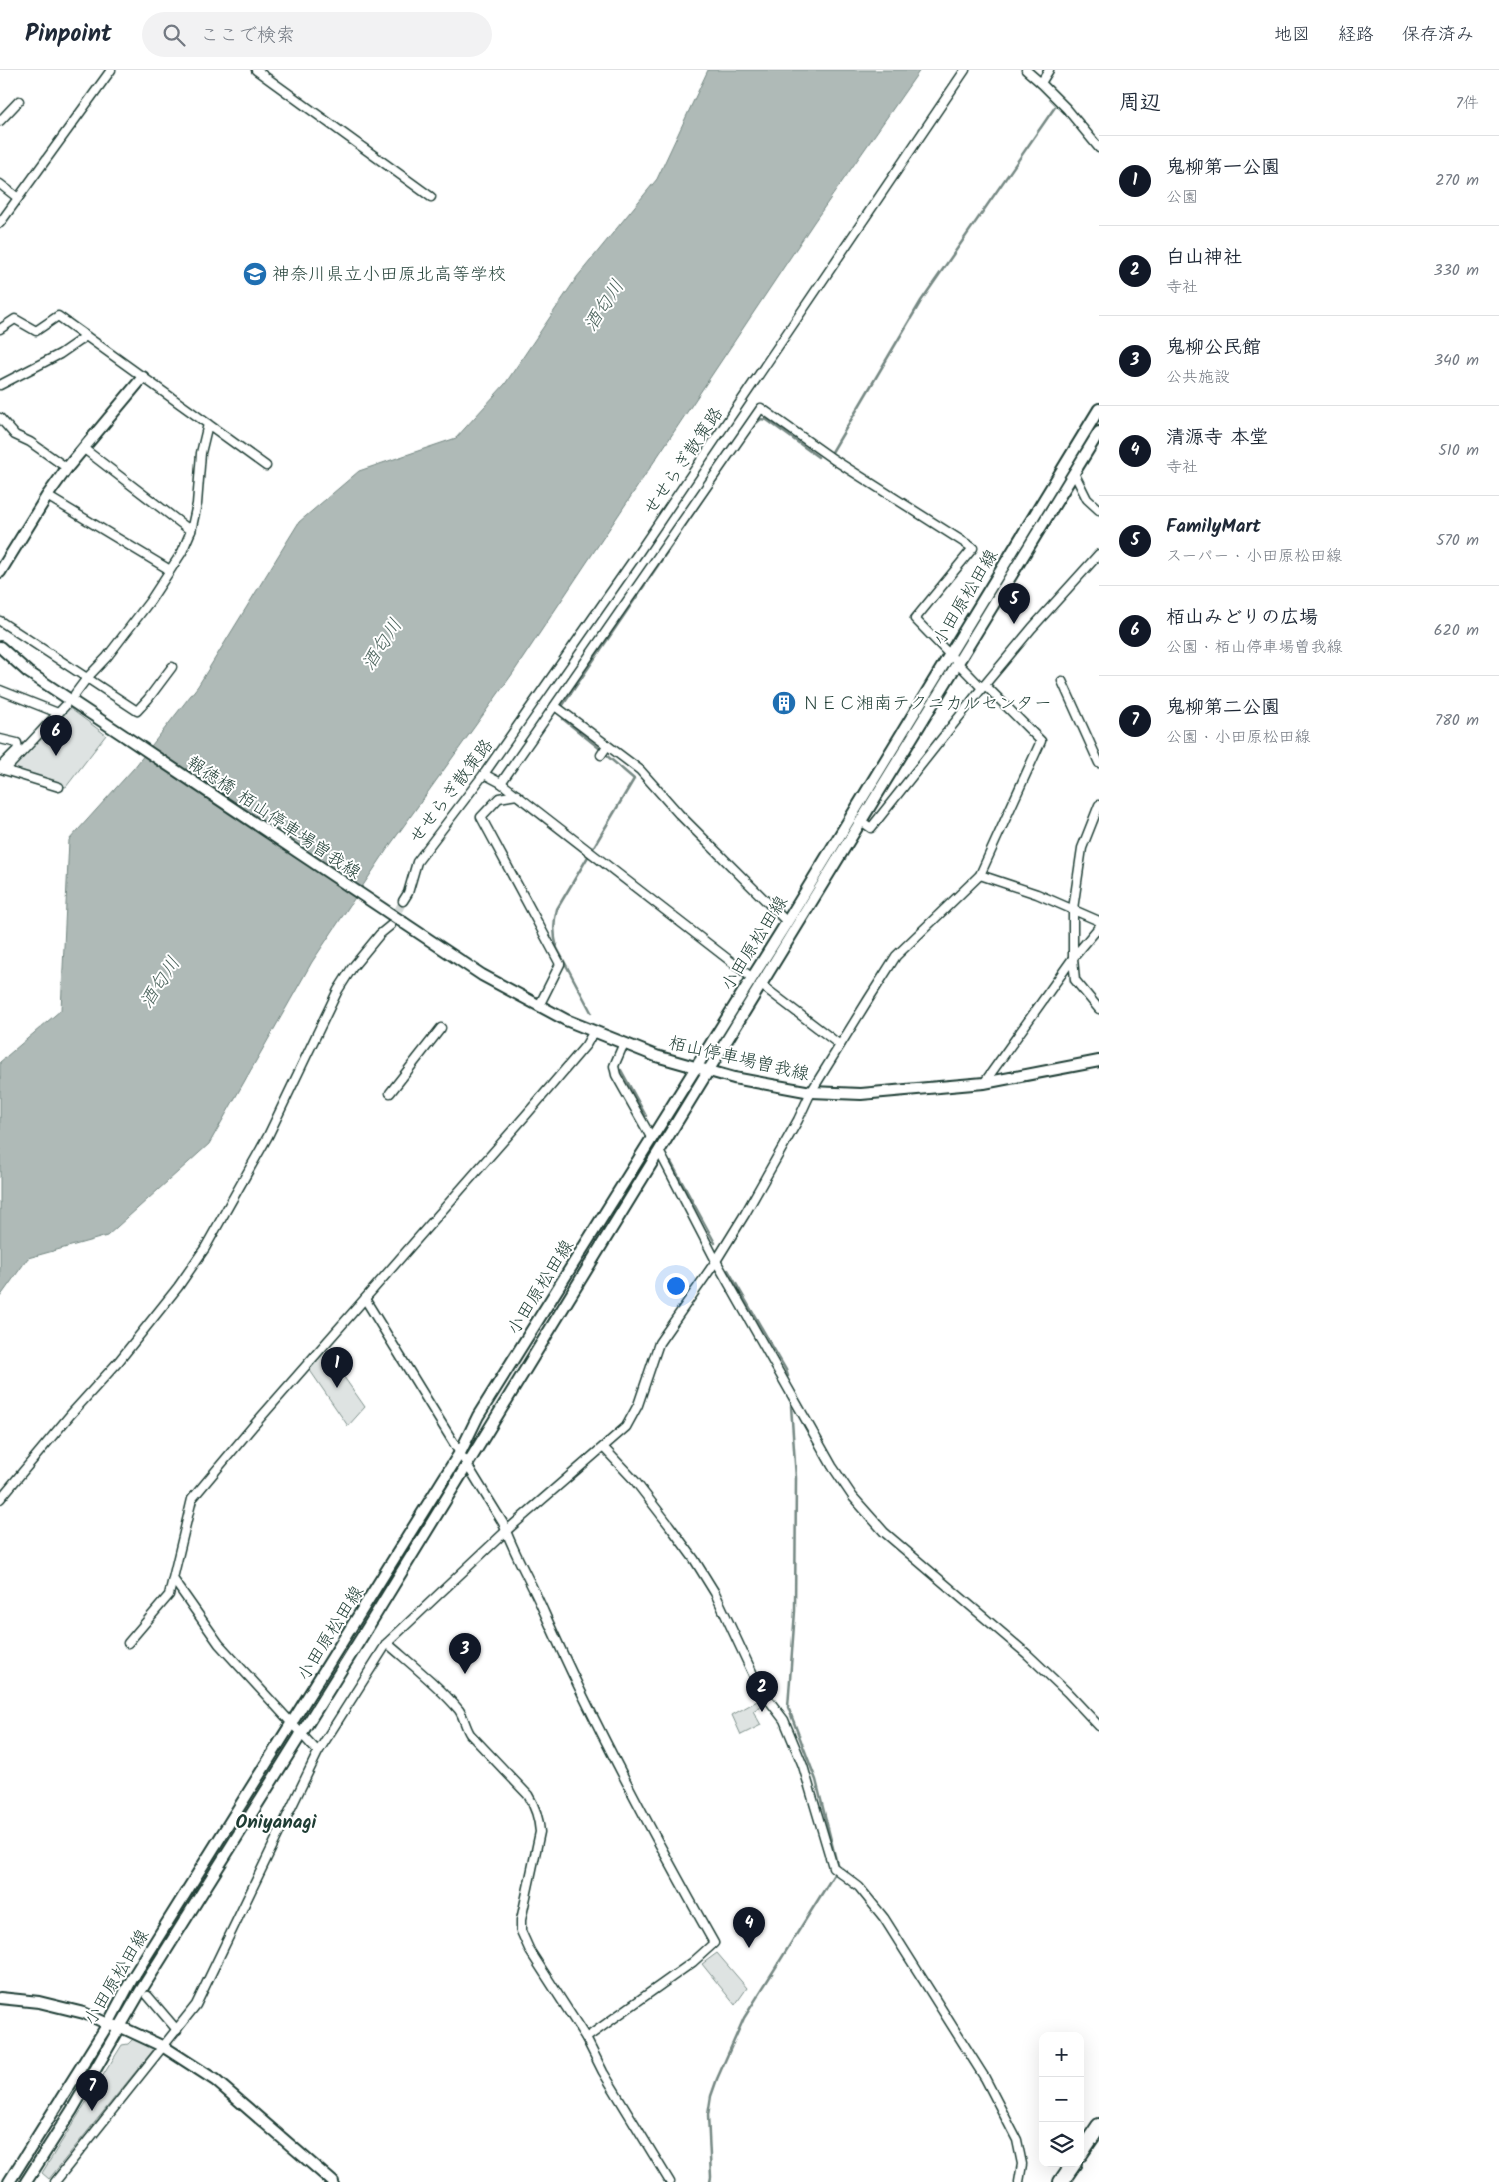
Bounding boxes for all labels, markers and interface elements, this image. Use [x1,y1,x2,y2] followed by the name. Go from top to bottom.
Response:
[142,12,492,57] search box
[25,15,112,54] text: Pinpoint
[160,21,188,49] icon: search
[200,21,295,51] text: ここで検索
[1274,21,1310,50] text: 地図
[1338,21,1374,50] text: 経路
[1402,21,1474,50] text: 保存済み
[1119,87,1161,120] text: 周辺
[1456,91,1479,116] text: 7件
[1166,153,1280,183] text: 鬼柳第一公園
[1133,168,1137,193] text: 1
[1435,168,1479,193] text: 270 m
[1166,185,1198,210] text: 公園
[1166,243,1242,273] text: 白山神社
[1130,258,1140,283] text: 2
[1434,258,1479,283] text: 330 m
[242,261,268,287] school or university icon: 神奈川県立小田原北高等学校
[272,261,506,290] place label: 神奈川県立小田原北高等学校
[577,274,633,338] water label: 酒匂川
[1166,275,1198,300] text: 寺社
[1166,333,1261,363] text: 鬼柳公民館
[1131,348,1139,373] text: 3
[1434,348,1479,373] text: 340 m
[1166,365,1230,390] text: 公共施設
[637,402,731,522] street label: せせらぎ散策路
[1166,423,1268,453] text: 清源寺 本堂
[1131,438,1139,463] text: 4
[1438,438,1479,463] text: 510 m
[1166,455,1198,480] text: 寺社
[1166,512,1261,542] text: FamilyMart
[1131,528,1139,553] text: 5
[1436,528,1479,553] text: 570 m
[926,544,1007,652] street label: 小田原松田線
[1166,544,1342,569] text: スーパー · 小田原松田線
[998,583,1030,624] pin: 5
[1166,603,1318,633] text: 栢山みどりの広場
[355,613,411,677] water label: 酒匂川
[1131,618,1139,643] text: 6
[1434,618,1479,643] text: 620 m
[1166,635,1343,660] text: 公園 · 栢山停車場曽我線
[771,690,797,716] building icon: ＮＥＣ湘南テクニカルセンター
[802,690,1052,719] place label: ＮＥＣ湘南テクニカルセンター
[1166,693,1280,723] text: 鬼柳第二公園
[1131,708,1139,733] text: 7
[1435,708,1479,733] text: 780 m
[40,715,72,756] pin: 6
[1166,725,1311,750] text: 公園 · 小田原松田線
[403,733,502,851] street label: せせらぎ散策路
[180,749,366,888] street label: 報徳橋 栢山停車場曽我線
[714,890,796,997] street label: 小田原松田線
[133,951,189,1015] water label: 酒匂川
[665,1029,812,1090] street label: 栢山停車場曽我線
[500,1234,582,1341] street label: 小田原松田線
[663,1273,689,1299] your location
[321,1347,353,1388] pin: 1
[290,1580,372,1687] street label: 小田原松田線
[449,1633,481,1674] pin: 3
[746,1671,778,1712] pin: 2
[235,1808,318,1838] district label: Oniyanagi
[733,1907,765,1948] pin: 4
[77,1924,158,2032] street label: 小田原松田線
[1039,2032,1084,2167] map controls
[1039,2032,1084,2077] button: +
[76,2070,108,2111] pin: 7
[1039,2077,1084,2122] button: −
[1039,2122,1084,2167] button: layers

